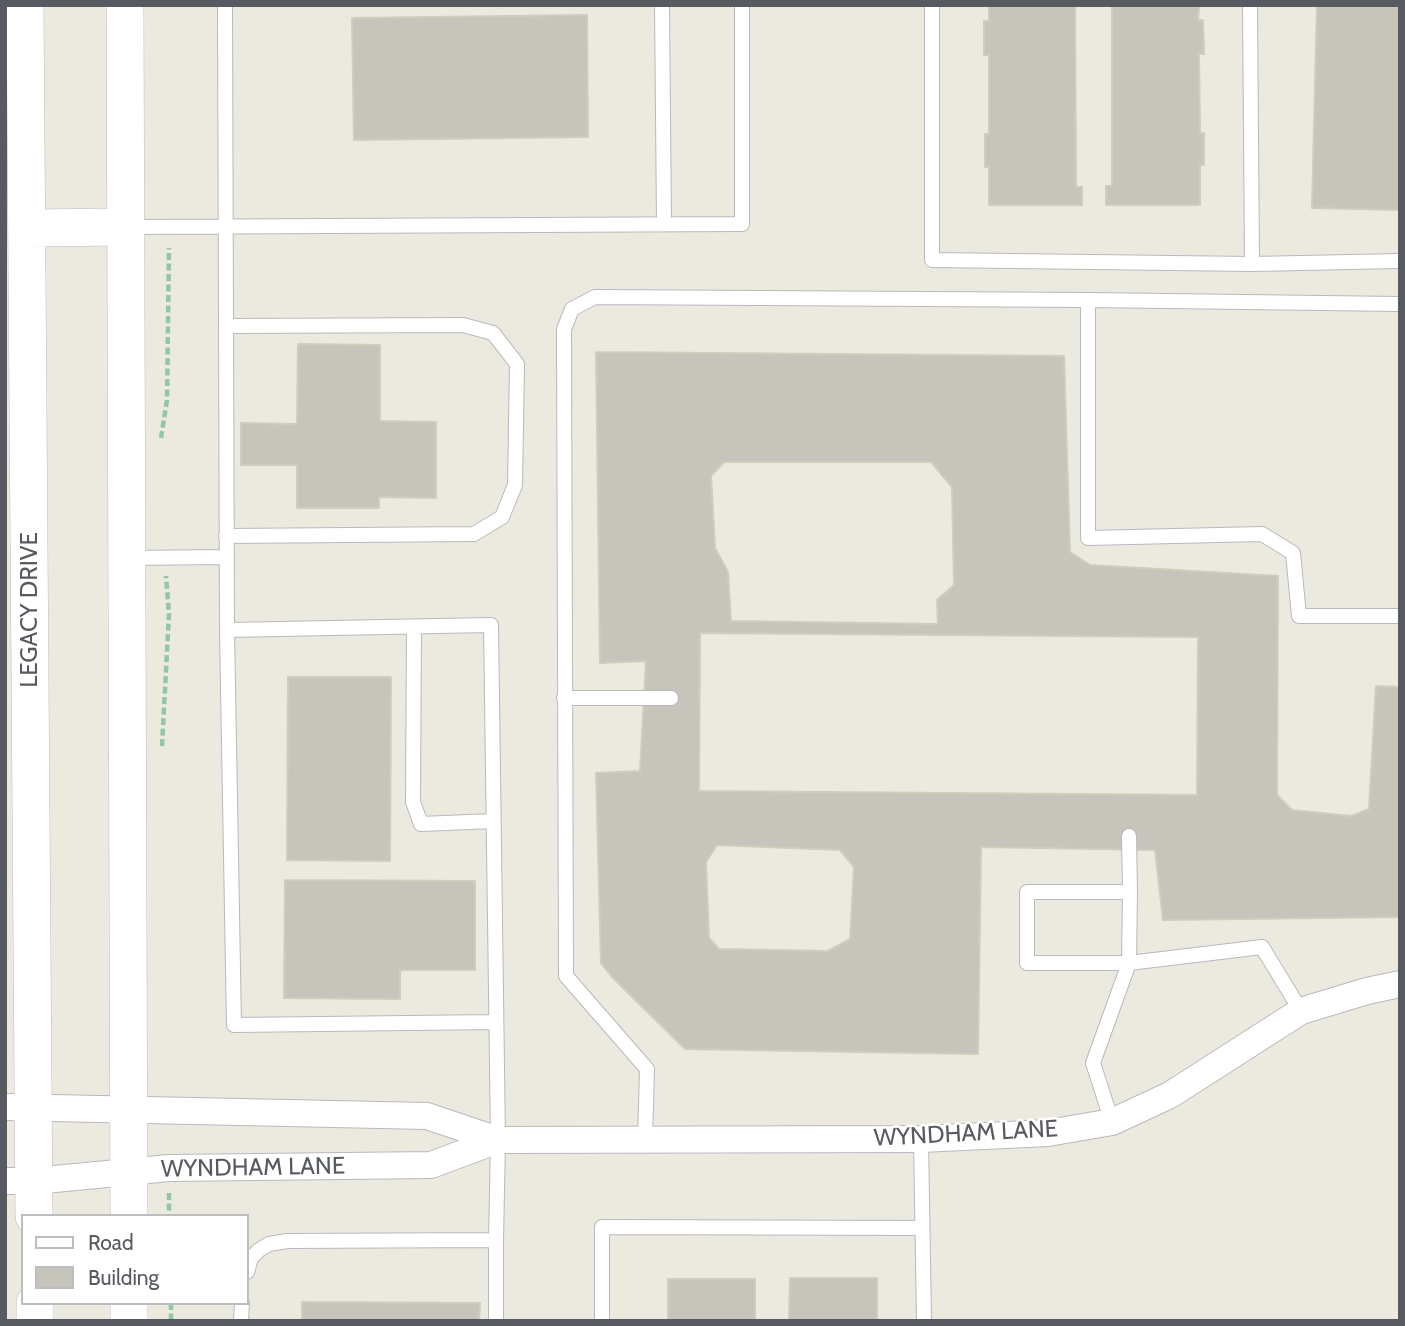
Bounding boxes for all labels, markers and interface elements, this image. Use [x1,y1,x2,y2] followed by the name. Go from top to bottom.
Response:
[16,532,44,688] street label: LEGACY DRIVE
[873,1115,1059,1153] street label: WYNDHAM LANE
[161,1152,345,1184] street label: WYNDHAM LANE
[21,1214,248,1305] legend
[88,1230,134,1255] text: Road
[88,1265,159,1290] text: Building

